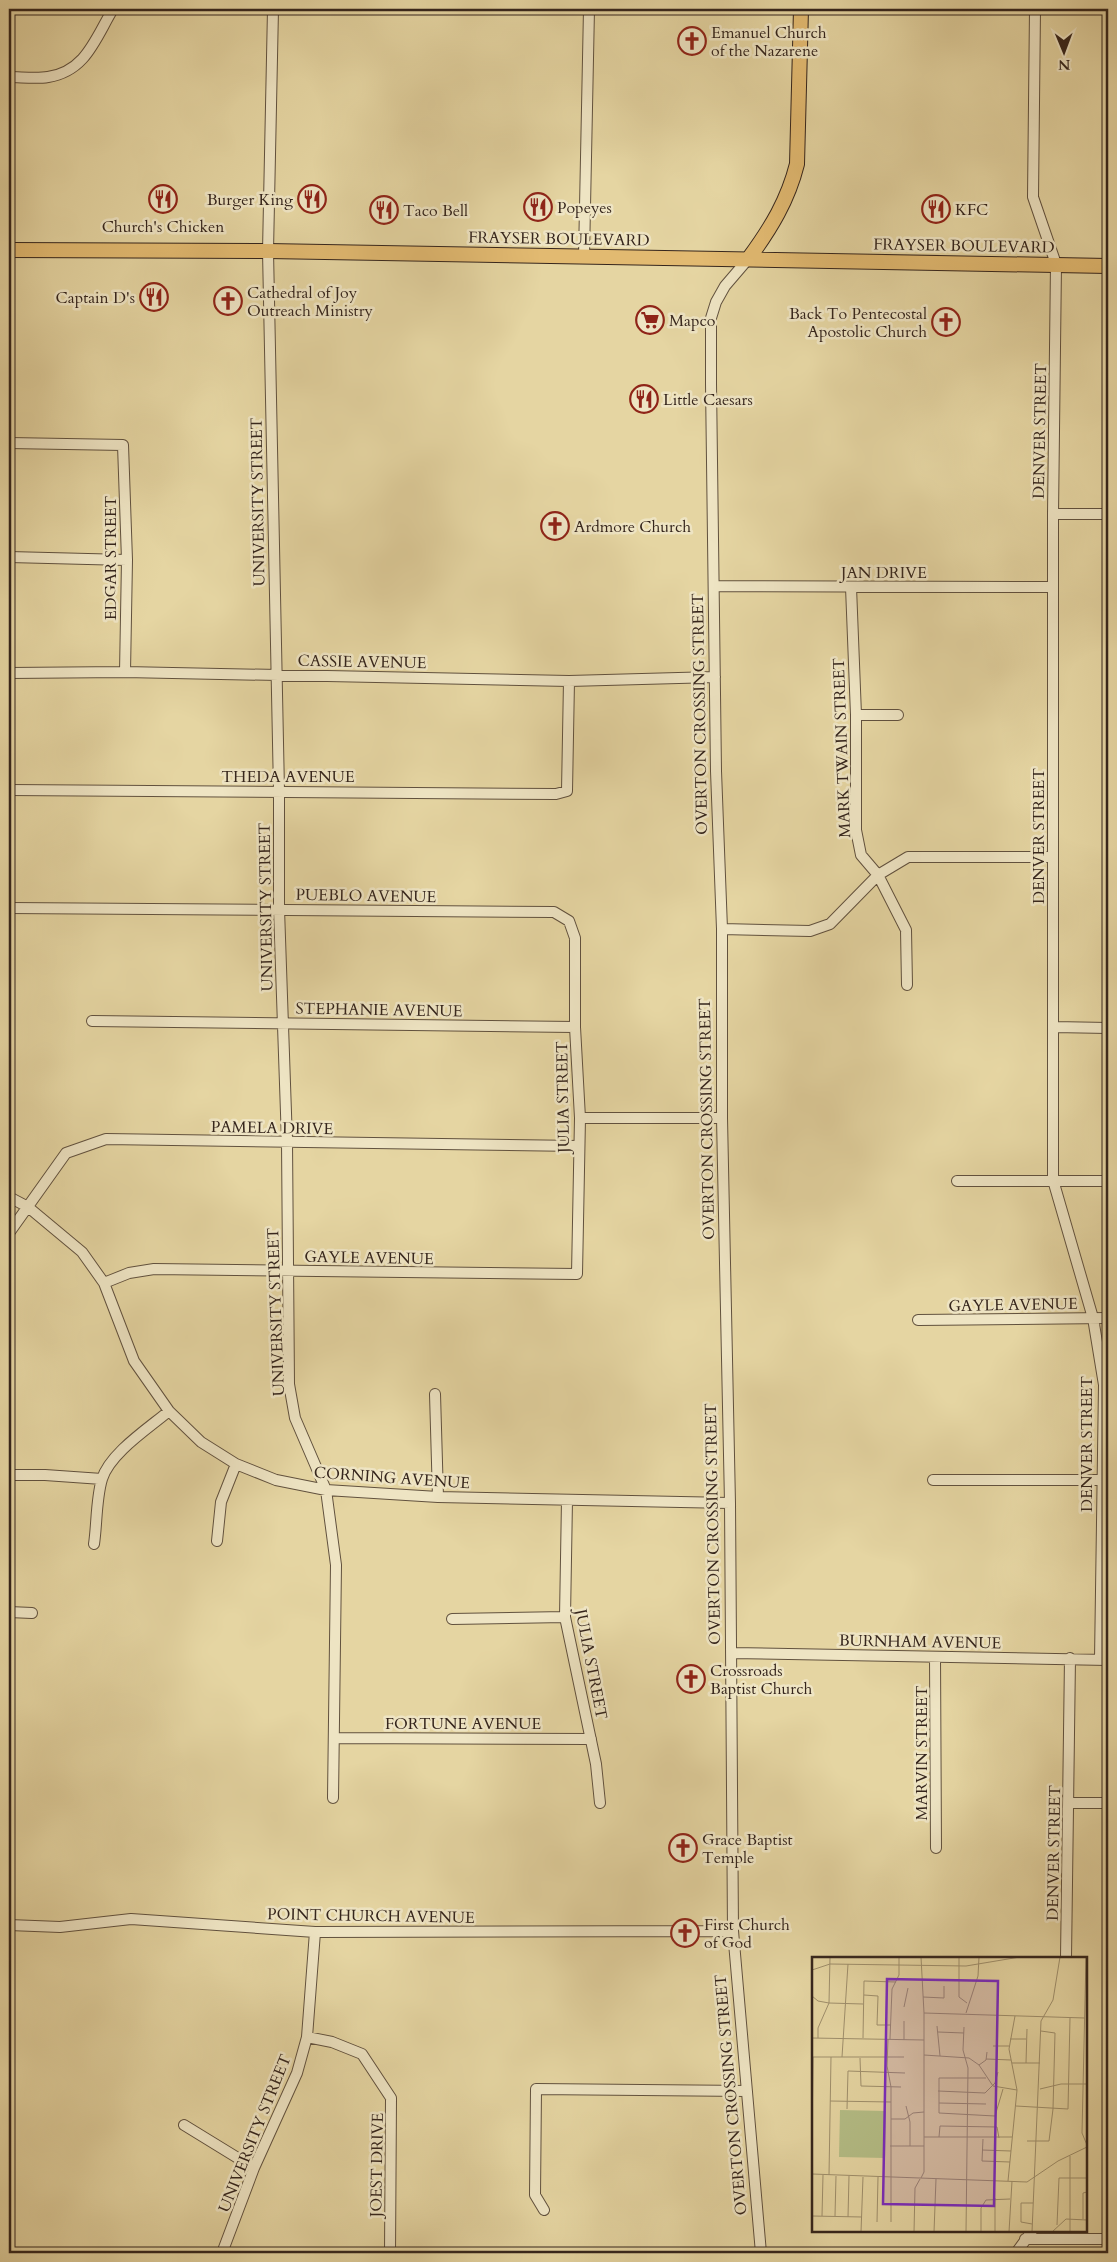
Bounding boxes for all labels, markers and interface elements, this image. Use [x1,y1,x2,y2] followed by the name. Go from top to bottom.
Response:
[711,22,827,62] place label: Emanuel Church of the Nazarene
[677,26,707,56] church icon: Emanuel Church of the Nazarene
[1040,28,1090,78] north arrow
[1058,55,1070,74] text: N
[148,184,178,214] restaurant icon: Church's Chicken
[297,184,327,214] restaurant icon: Burger King
[207,189,293,211] place label: Burger King
[523,192,553,222] restaurant icon: Popeyes
[921,194,951,224] restaurant icon: KFC
[369,195,399,225] restaurant icon: Taco Bell
[557,197,612,219] place label: Popeyes
[955,199,988,221] place label: KFC
[403,200,468,222] place label: Taco Bell
[102,216,224,238] place label: Church's Chicken
[468,226,650,252] street label: FRAYSER BOULEVARD
[873,233,1055,259] street label: FRAYSER BOULEVARD
[139,282,169,312] restaurant icon: Captain D's
[247,282,373,322] place label: Cathedral of Joy Outreach Ministry
[213,286,243,316] church icon: Cathedral of Joy Outreach Ministry
[55,287,135,309] place label: Captain D's
[789,303,927,343] place label: Back To Pentecostal Apostolic Church
[635,305,665,335] supermarket icon: Mapco
[931,307,961,337] church icon: Back To Pentecostal Apostolic Church
[669,310,716,332] place label: Mapco
[1028,363,1052,499] street label: DENVER STREET
[629,384,659,414] restaurant icon: Little Caesars
[663,389,753,411] place label: Little Caesars
[246,417,270,586] street label: UNIVERSITY STREET
[100,495,122,620] street label: EDGAR STREET
[540,511,570,541] church icon: Ardmore Church
[574,516,691,538] place label: Ardmore Church
[839,562,927,584] street label: JAN DRIVE
[687,593,713,835] street label: OVERTON CROSSING STREET
[297,650,427,674] street label: CASSIE AVENUE
[828,657,856,838] street label: MARK TWAIN STREET
[221,766,355,788] street label: THEDA AVENUE
[1028,768,1050,904] street label: DENVER STREET
[254,822,278,991] street label: UNIVERSITY STREET
[295,884,437,908] street label: PUEBLO AVENUE
[295,998,463,1022] street label: STEPHANIE AVENUE
[694,998,720,1240] street label: OVERTON CROSSING STREET
[551,1041,575,1155] street label: JULIA STREET
[211,1116,333,1140] street label: PAMELA DRIVE
[262,1227,290,1397] street label: UNIVERSITY STREET
[304,1246,434,1270] street label: GAYLE AVENUE
[948,1293,1078,1317] street label: GAYLE AVENUE
[1076,1376,1098,1512] street label: DENVER STREET
[700,1403,726,1645] street label: OVERTON CROSSING STREET
[313,1462,471,1494] street label: CORNING AVENUE
[569,1605,613,1721] street label: JULIA STREET
[839,1630,1001,1654] street label: BURNHAM AVENUE
[710,1660,812,1700] place label: Crossroads Baptist Church
[676,1664,706,1694] church icon: Crossroads Baptist Church
[911,1685,933,1821] street label: MARVIN STREET
[385,1713,541,1735] street label: FORTUNE AVENUE
[1042,1785,1066,1921] street label: DENVER STREET
[702,1829,793,1869] place label: Grace Baptist Temple
[668,1833,698,1863] church icon: Grace Baptist Temple
[267,1903,475,1929] street label: POINT CHURCH AVENUE
[704,1914,790,1954] place label: First Church of God
[670,1918,700,1948] church icon: First Church of God
[812,1957,1087,2232] inset map
[709,1973,752,2216] street label: OVERTON CROSSING STREET
[213,2051,297,2216] street label: UNIVERSITY STREET
[365,2113,389,2219] street label: JOEST DRIVE

